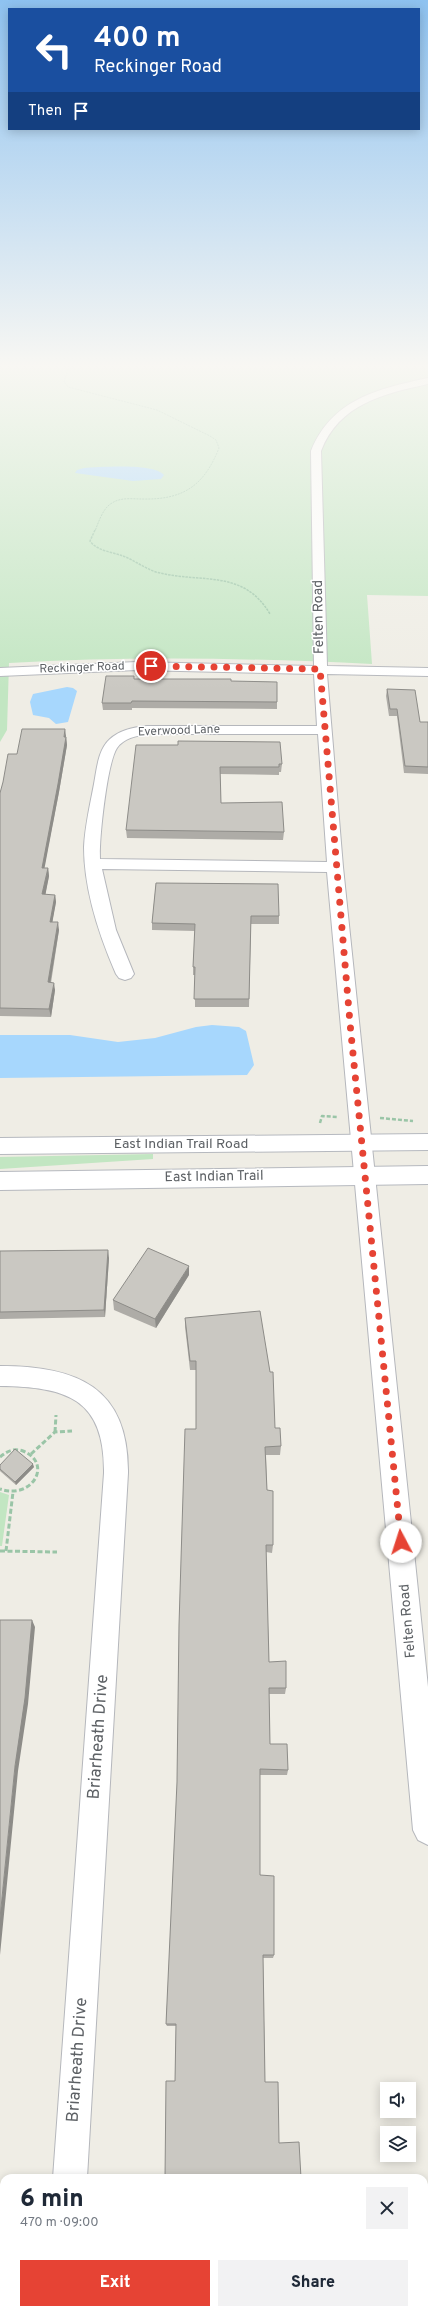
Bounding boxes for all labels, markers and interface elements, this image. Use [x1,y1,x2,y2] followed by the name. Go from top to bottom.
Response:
[94,21,180,57] text: 400 m
[28,24,80,76] icon: left
[94,56,222,79] text: Reckinger Road
[70,100,92,122] icon: arrive
[28,102,62,121] text: Then
[310,580,328,654] street label: Felten Road
[134,649,168,683] pin
[140,655,162,677] icon: arrive
[39,659,125,677] street label: Reckinger Road
[138,722,220,740] street label: Everwood Lane
[114,1136,248,1153] street label: East Indian Trail Road
[164,1168,264,1186] street label: East Indian Trail
[380,1521,422,1563] position arrow
[396,1583,420,1659] street label: Felten Road
[84,1674,114,1800] street label: Briarheath Drive
[63,1997,93,2123] street label: Briarheath Drive
[380,2082,416,2162] map controls
[380,2082,416,2118] button: sound
[380,2126,416,2162] button: layers
[20,2185,84,2215] text: 6 min
[366,2187,408,2229] button: close
[20,2215,98,2231] text: 470 m · 09:00
[20,2260,210,2306] button: Exit
[218,2260,408,2306] button: Share

